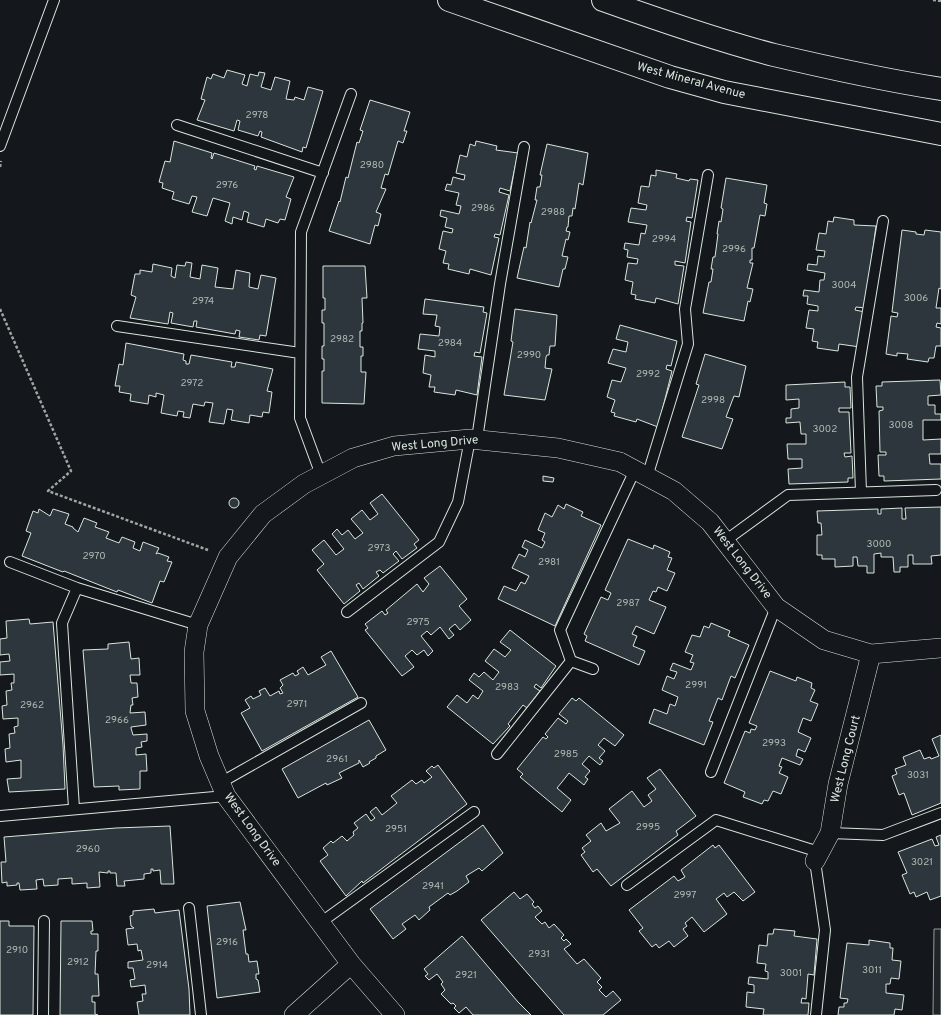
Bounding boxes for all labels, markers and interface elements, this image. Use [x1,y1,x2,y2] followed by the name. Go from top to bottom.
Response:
[635,59,747,103] street label: West Mineral Avenue
[246,109,268,122] house number: 2978
[360,159,384,172] house number: 2980
[216,179,238,192] house number: 2976
[471,202,495,215] house number: 2986
[541,206,565,219] house number: 2988
[652,233,676,246] house number: 2994
[722,243,746,256] house number: 2996
[832,279,856,292] house number: 3004
[904,292,928,305] house number: 3006
[192,295,214,308] house number: 2974
[330,333,354,346] house number: 2982
[438,337,462,350] house number: 2984
[517,349,541,362] house number: 2990
[636,368,660,381] house number: 2992
[181,377,203,390] house number: 2972
[701,394,725,407] house number: 2998
[889,419,913,432] house number: 3008
[813,423,837,436] house number: 3002
[391,432,479,456] street label: West Long Drive
[709,524,775,602] street label: West Long Drive
[866,538,892,551] house number: 3000
[368,542,390,555] house number: 2973
[82,550,106,563] house number: 2970
[538,556,560,569] house number: 2981
[616,597,640,610] house number: 2987
[406,616,430,629] house number: 2975
[685,679,707,692] house number: 2991
[495,681,519,694] house number: 2983
[287,698,307,711] house number: 2971
[20,699,44,712] house number: 2962
[105,714,129,727] house number: 2966
[827,714,865,804] street label: West Long Court
[762,737,786,750] house number: 2993
[554,748,578,761] house number: 2985
[326,753,348,766] house number: 2961
[907,769,929,782] house number: 3031
[220,790,284,870] street label: West Long Drive
[636,821,660,834] house number: 2995
[385,823,407,836] house number: 2951
[76,843,100,856] house number: 2960
[911,856,933,869] house number: 3021
[422,880,444,893] house number: 2941
[674,889,696,902] house number: 2997
[216,936,238,949] house number: 2916
[6,944,28,957] house number: 2910
[528,948,550,961] house number: 2931
[67,956,89,969] house number: 2912
[146,959,168,972] house number: 2914
[862,964,882,977] house number: 3011
[780,967,802,980] house number: 3001
[455,969,477,982] house number: 2921

